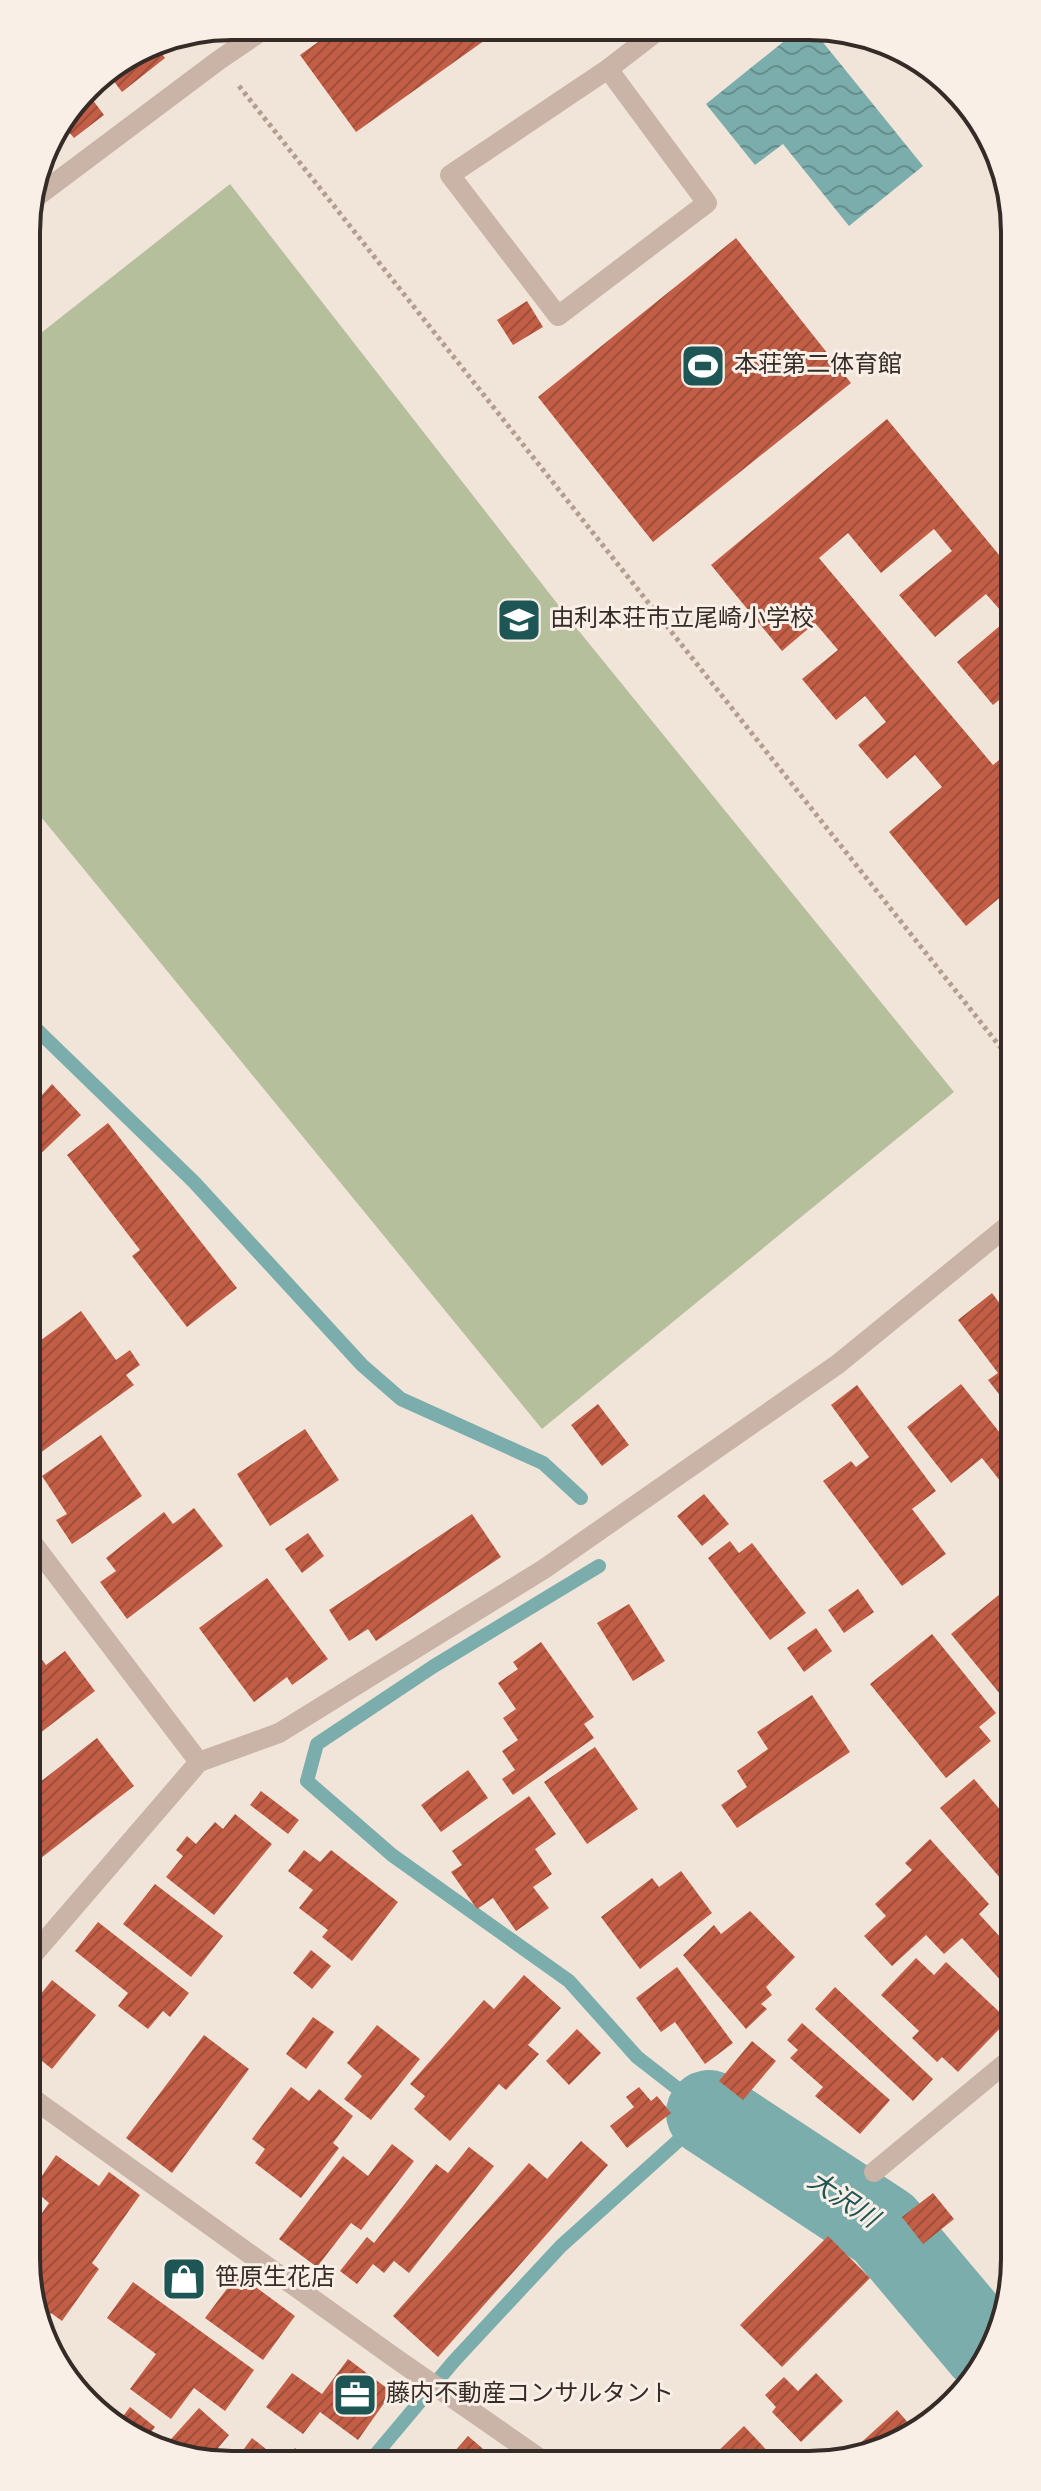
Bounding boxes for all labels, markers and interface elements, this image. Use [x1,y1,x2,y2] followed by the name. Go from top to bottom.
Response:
[679,342,727,390] sports icon: 本荘第二体育館
[734,351,902,381] place label: 本荘第二体育館
[495,596,543,644] school or university icon: 由利本荘市立尾崎小学校
[550,605,814,635] place label: 由利本荘市立尾崎小学校
[800,2166,886,2238] water label: 大沢川
[160,2255,208,2303] shop icon: 笹原生花店
[215,2264,335,2294] place label: 笹原生花店
[331,2371,379,2419] office icon: 藤内不動産コンサルタント
[386,2380,674,2410] place label: 藤内不動産コンサルタント

